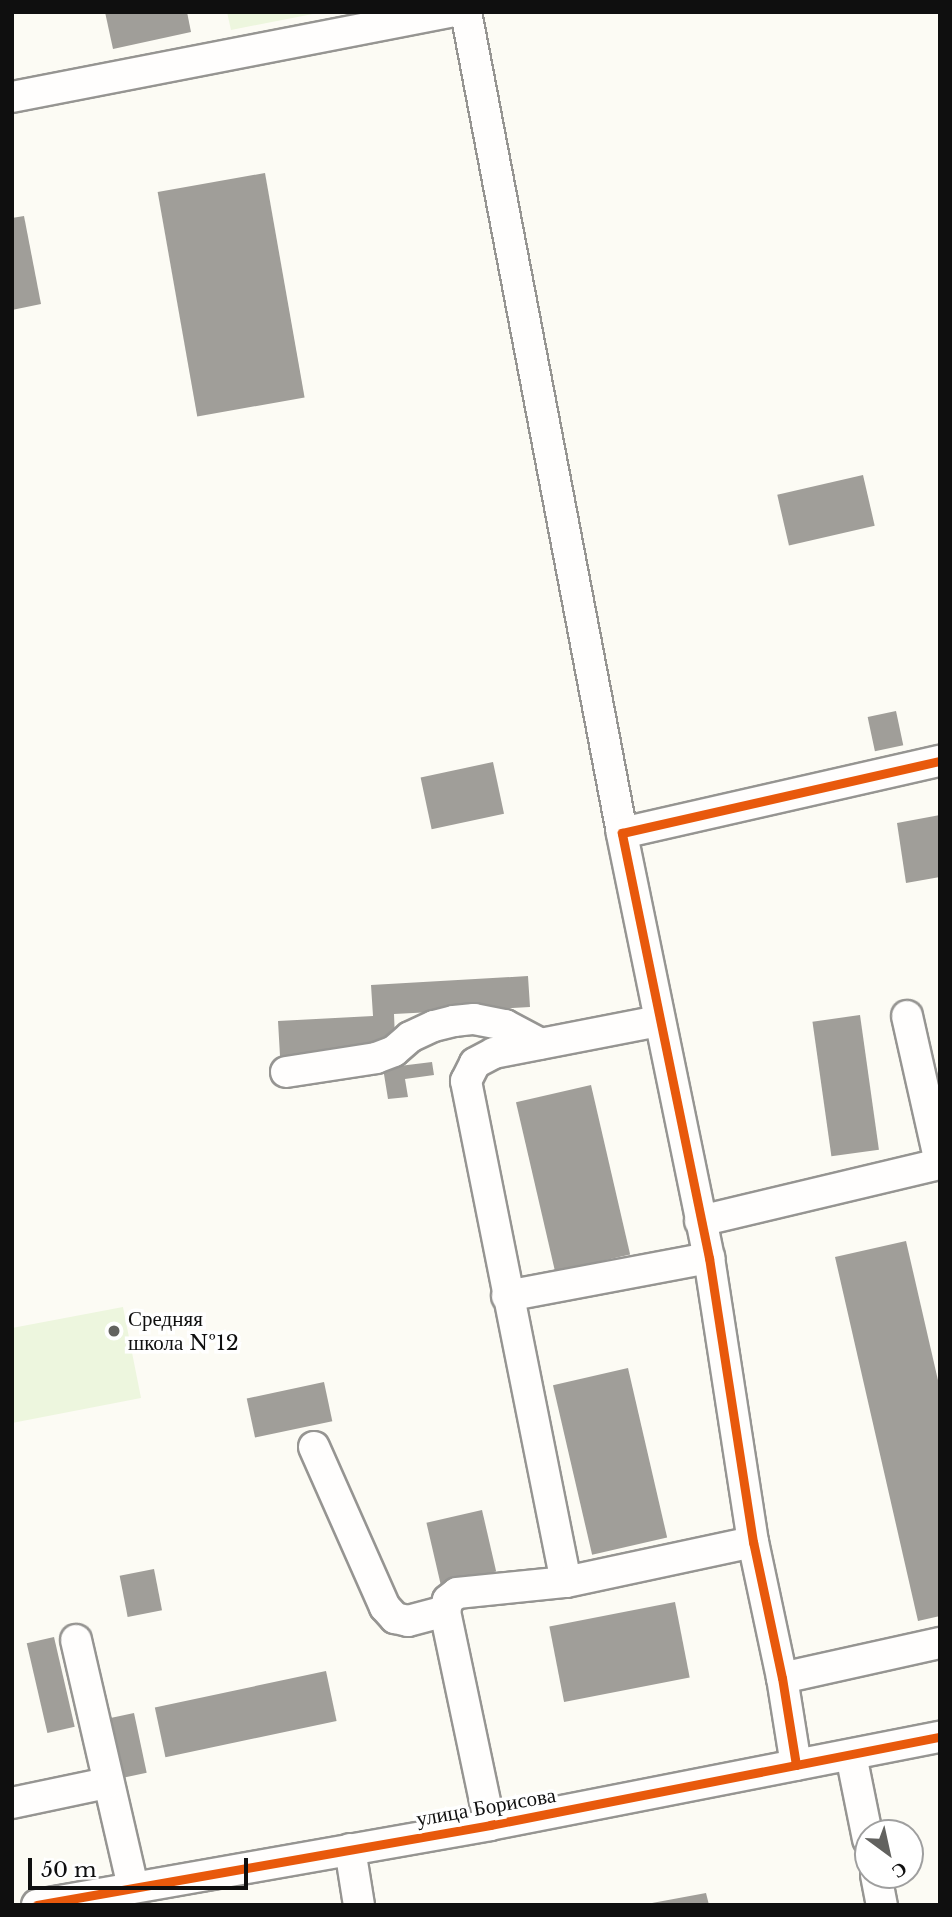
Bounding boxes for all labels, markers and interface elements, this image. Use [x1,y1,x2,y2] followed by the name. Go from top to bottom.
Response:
[128,1306,239,1356] place label: Средняя школа №12
[106,1323,122,1339] marker: Средняя школа №12
[414,1782,558,1832] street label: улица Борисова
[854,1819,924,1889] north arrow
[32,1843,252,1887] scale bar
[41,1857,96,1883] text: 50 m
[888,1857,912,1884] text: С

